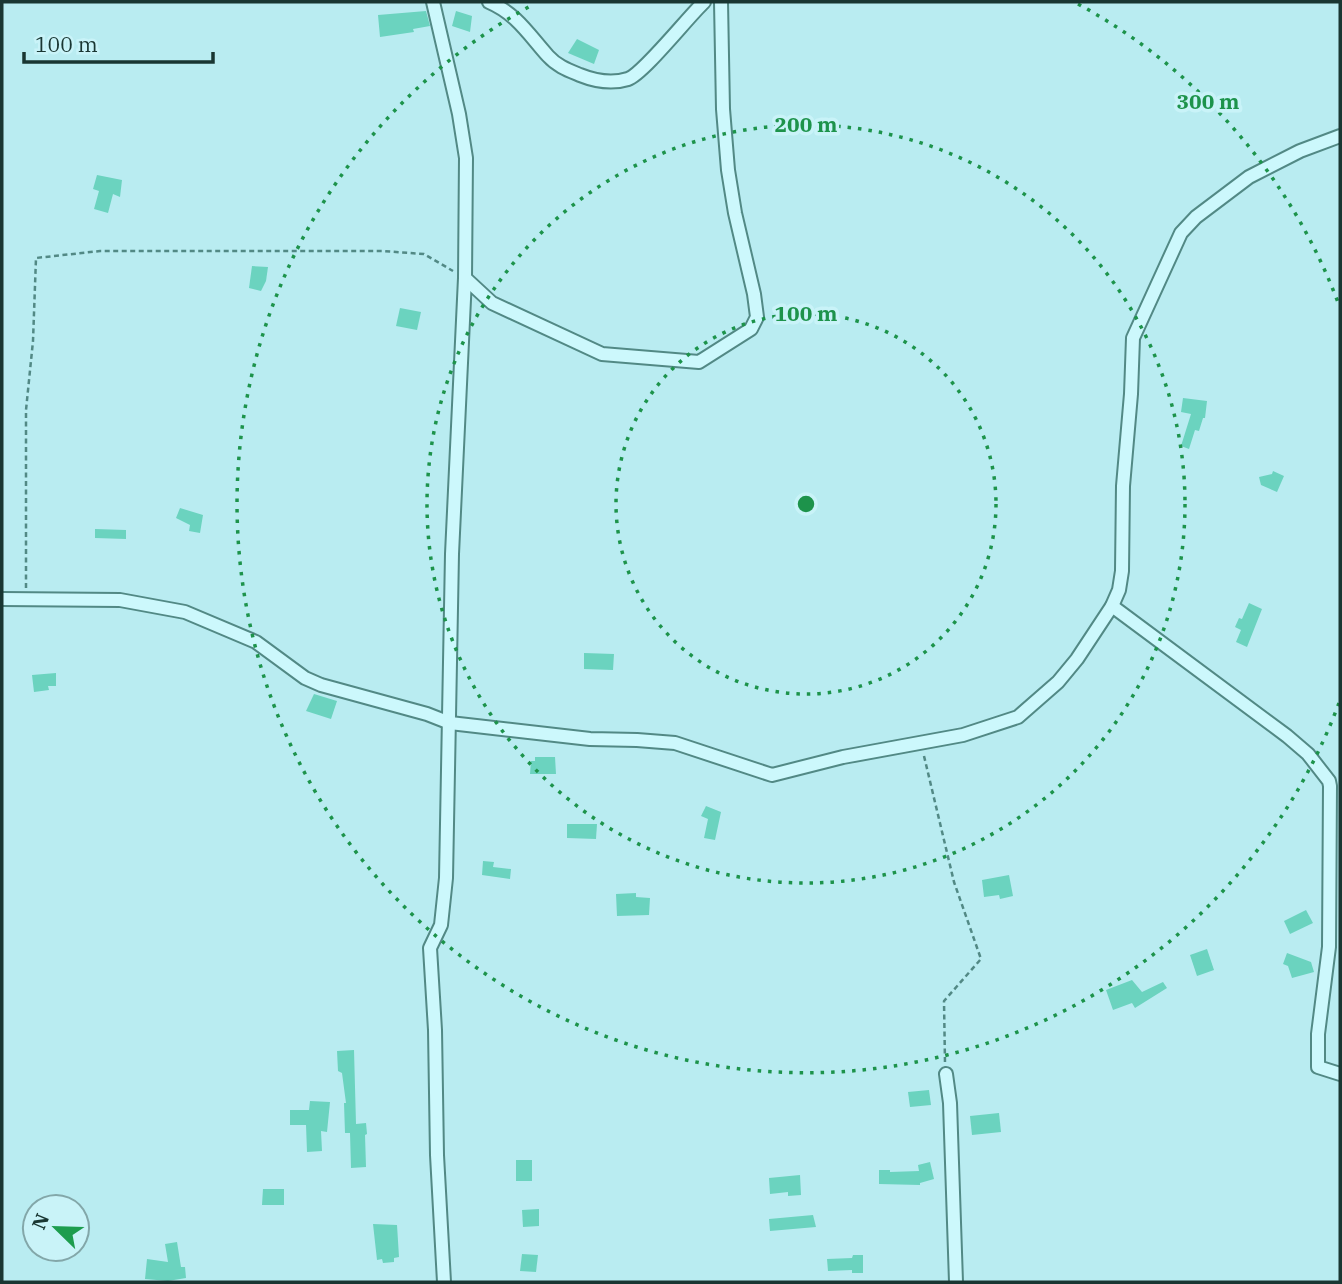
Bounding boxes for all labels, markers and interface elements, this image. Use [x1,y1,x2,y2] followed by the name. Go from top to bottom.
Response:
[24,21,214,65] scale bar
[35,30,98,58] text: 100 m
[1176,87,1240,115] text: 300 m
[774,110,838,138] text: 200 m
[774,299,838,327] text: 100 m
[794,492,818,516] centre of rings
[21,1193,91,1263] north arrow
[26,1210,54,1233] text: N

